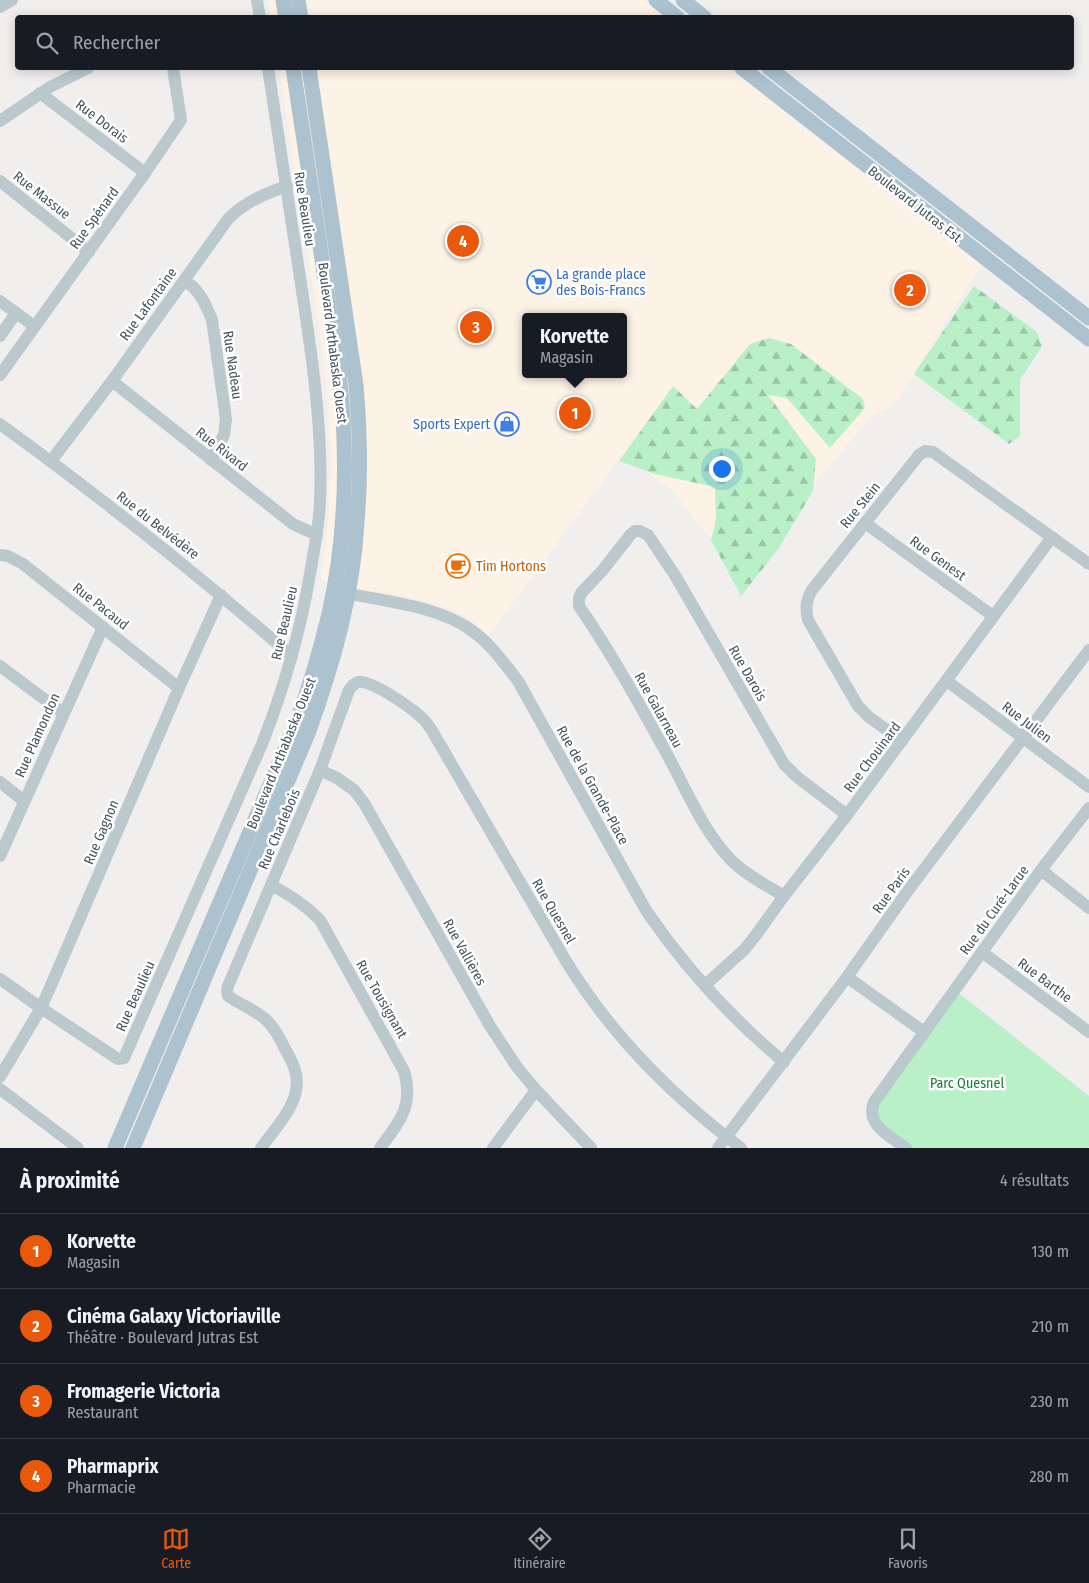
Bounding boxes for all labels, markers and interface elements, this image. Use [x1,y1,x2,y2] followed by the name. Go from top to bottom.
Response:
[15,15,1074,70] search box
[33,29,61,57] icon: search
[73,31,160,54] text: Rechercher
[72,96,131,147] street label: Rue Dorais
[864,163,965,247] street label: Boulevard Jutras Est
[10,168,74,223] street label: Rue Massue
[290,171,319,248] street label: Rue Beaulieu
[66,184,123,253] street label: Rue Spénard
[447,222,479,260] pin: 4
[314,262,351,425] street label: Boulevard Arthabaska Ouest
[116,264,181,344] street label: Rue Lafontaine
[556,266,646,299] place label: La grande place des Bois-Francs
[526,269,552,295] supermarket icon: La grande place des Bois-Francs
[894,271,926,309] pin: 2
[460,308,492,346] pin: 3
[522,313,627,378] popup
[540,325,609,348] text: Korvette
[219,330,246,400] street label: Rue Nadeau
[540,348,593,367] text: Magasin
[559,394,591,432] pin: 1
[494,411,520,437] shop icon: Sports Expert
[413,416,490,433] place label: Sports Expert
[192,424,251,475] street label: Rue Rivard
[709,456,735,482] your location
[837,479,884,532] street label: Rue Stein
[113,488,203,563] street label: Rue du Belvédère
[906,532,969,585] street label: Rue Genest
[445,553,471,579] cafe icon: Tim Hortons
[476,558,546,575] place label: Tim Hortons
[69,579,132,633] street label: Rue Pacaud
[268,585,301,662] street label: Rue Beaulieu
[725,642,770,704] street label: Rue Darois
[631,670,686,751] street label: Rue Galarneau
[243,674,320,832] street label: Boulevard Arthabaska Ouest
[11,690,64,780] street label: Rue Plamondon
[998,698,1055,747] street label: Rue Julien
[840,719,904,796] street label: Rue Chouinard
[553,723,632,848] street label: Rue de la Grande-Place
[255,786,304,872] street label: Rue Charlebois
[80,797,123,867] street label: Rue Gagnon
[956,862,1033,958] street label: Rue du Curé-Larue
[869,864,914,917] street label: Rue Paris
[528,876,579,947] street label: Rue Quesnel
[439,916,490,989] street label: Rue Vallières
[1014,955,1075,1006] street label: Rue Barthe
[352,957,411,1042] street label: Rue Tousignant
[112,958,159,1034] street label: Rue Beaulieu
[930,1075,1004,1092] park label: Parc Quesnel
[20,1168,120,1194] text: À proximité
[1000,1171,1069,1190] text: 4 résultats
[67,1230,136,1253] text: Korvette
[33,1242,39,1261] text: 1
[1031,1242,1069,1261] text: 130 m
[67,1253,120,1272] text: Magasin
[67,1305,281,1328] text: Cinéma Galaxy Victoriaville
[32,1317,40,1336] text: 2
[1032,1317,1069,1336] text: 210 m
[67,1328,258,1347] text: Théâtre · Boulevard Jutras Est
[67,1380,220,1403] text: Fromagerie Victoria
[32,1392,40,1411] text: 3
[1030,1392,1069,1411] text: 230 m
[67,1403,138,1422] text: Restaurant
[67,1455,158,1478] text: Pharmaprix
[32,1467,40,1486] text: 4
[1030,1467,1069,1486] text: 280 m
[67,1478,136,1497] text: Pharmacie
[161,1525,191,1572] tab: Carte
[513,1525,566,1572] tab: Itinéraire
[888,1525,928,1572] tab: Favoris

